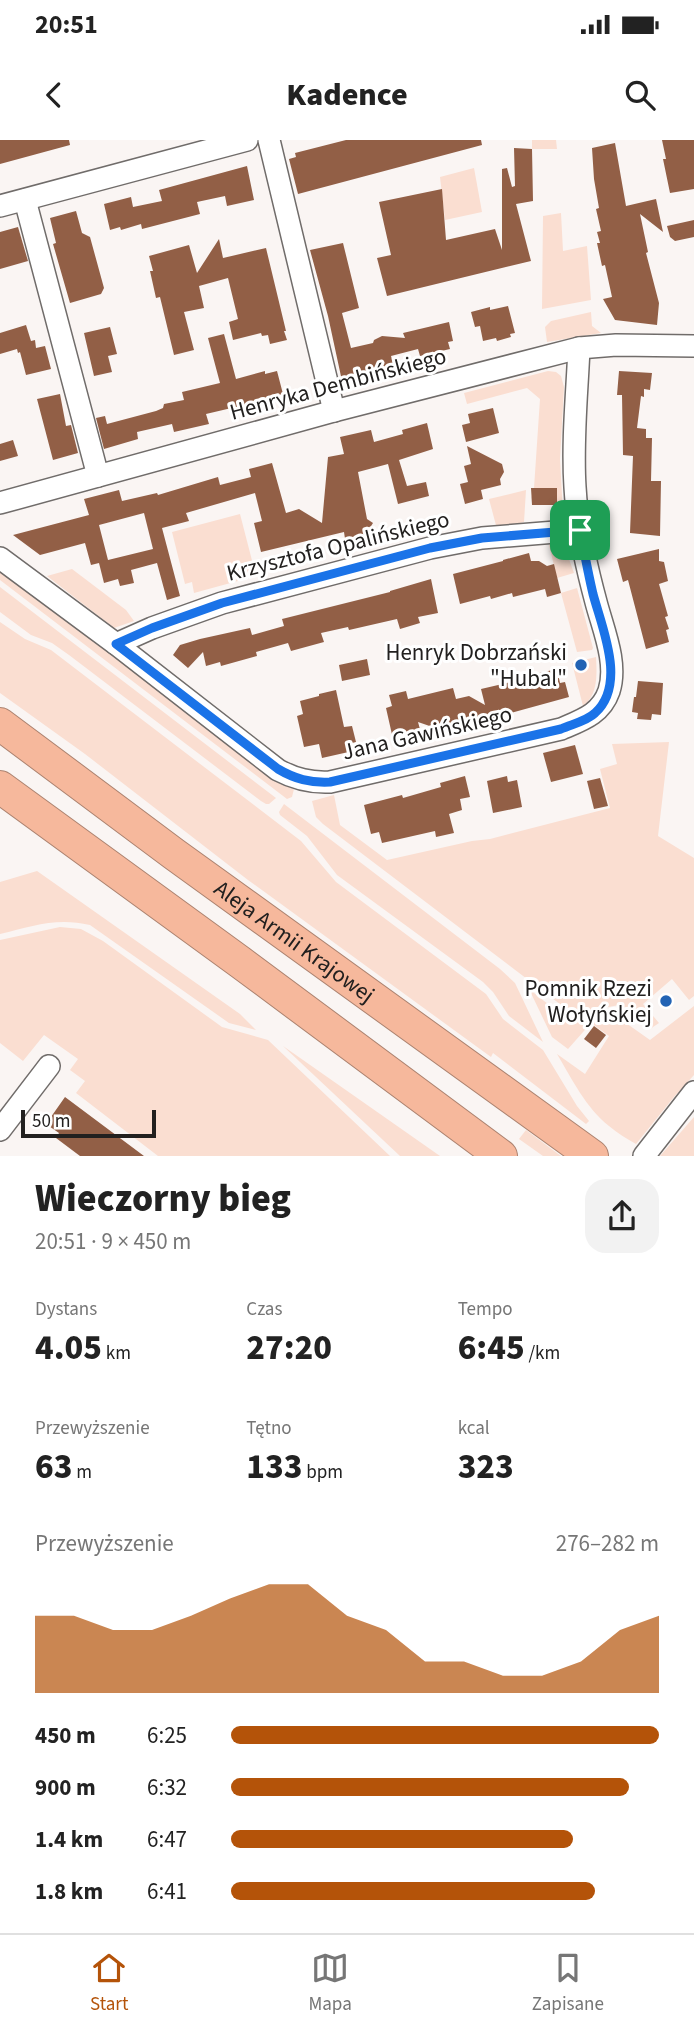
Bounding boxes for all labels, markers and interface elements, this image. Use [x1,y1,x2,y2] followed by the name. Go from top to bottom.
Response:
[35,6,98,43] text: 20:51
[286,72,408,118] text: Kadence
[35,76,73,114] icon: back
[621,76,659,114] icon: search
[226,339,450,429] street label: Henryka Dembińskiego
[550,500,610,560] pin
[223,502,453,590] street label: Krzysztofa Opalińskiego
[561,511,599,549] icon: arrive
[385,636,567,695] place label: Henryk Dobrzański "Hubal"
[573,657,589,673] marker: Henryk Dobrzański "Hubal"
[339,697,515,769] street label: Jana Gawińskiego
[207,872,382,1011] street label: Aleja Armii Krajowej
[524,972,652,1031] place label: Pomnik Rzezi Wołyńskiej
[658,993,674,1009] marker: Pomnik Rzezi Wołyńskiej
[21,1107,156,1139] scale bar
[32,1108,70,1135] text: 50 m
[35,1172,291,1226] text: Wieczorny bieg
[585,1179,659,1253] button: share
[35,1225,191,1258] text: 20:51 · 9 × 450 m
[35,1296,97,1323] text: Dystans
[246,1296,282,1323] text: Czas
[458,1296,513,1323] text: Tempo
[35,1323,102,1373] text: 4.05
[246,1323,332,1373] text: 27:20
[458,1323,525,1373] text: 6:45
[102,1340,131,1367] text: km
[525,1340,560,1367] text: /km
[35,1415,150,1442] text: Przewyższenie
[246,1415,292,1442] text: Tętno
[458,1415,490,1442] text: kcal
[35,1442,72,1492] text: 63
[246,1442,302,1492] text: 133
[458,1442,514,1492] text: 323
[72,1459,92,1486] text: m
[302,1459,343,1486] text: bpm
[35,1527,174,1560] text: Przewyższenie
[556,1527,659,1560] text: 276–282 m
[35,1719,96,1752] text: 450 m
[147,1719,187,1752] text: 6:25
[35,1771,96,1804] text: 900 m
[147,1771,187,1804] text: 6:32
[35,1823,103,1856] text: 1.4 km
[147,1823,187,1856] text: 6:47
[35,1875,103,1908] text: 1.8 km
[147,1875,187,1908] text: 6:41
[90,1949,128,2018] tab: Start
[308,1949,352,2018] tab: Mapa
[532,1949,604,2018] tab: Zapisane

